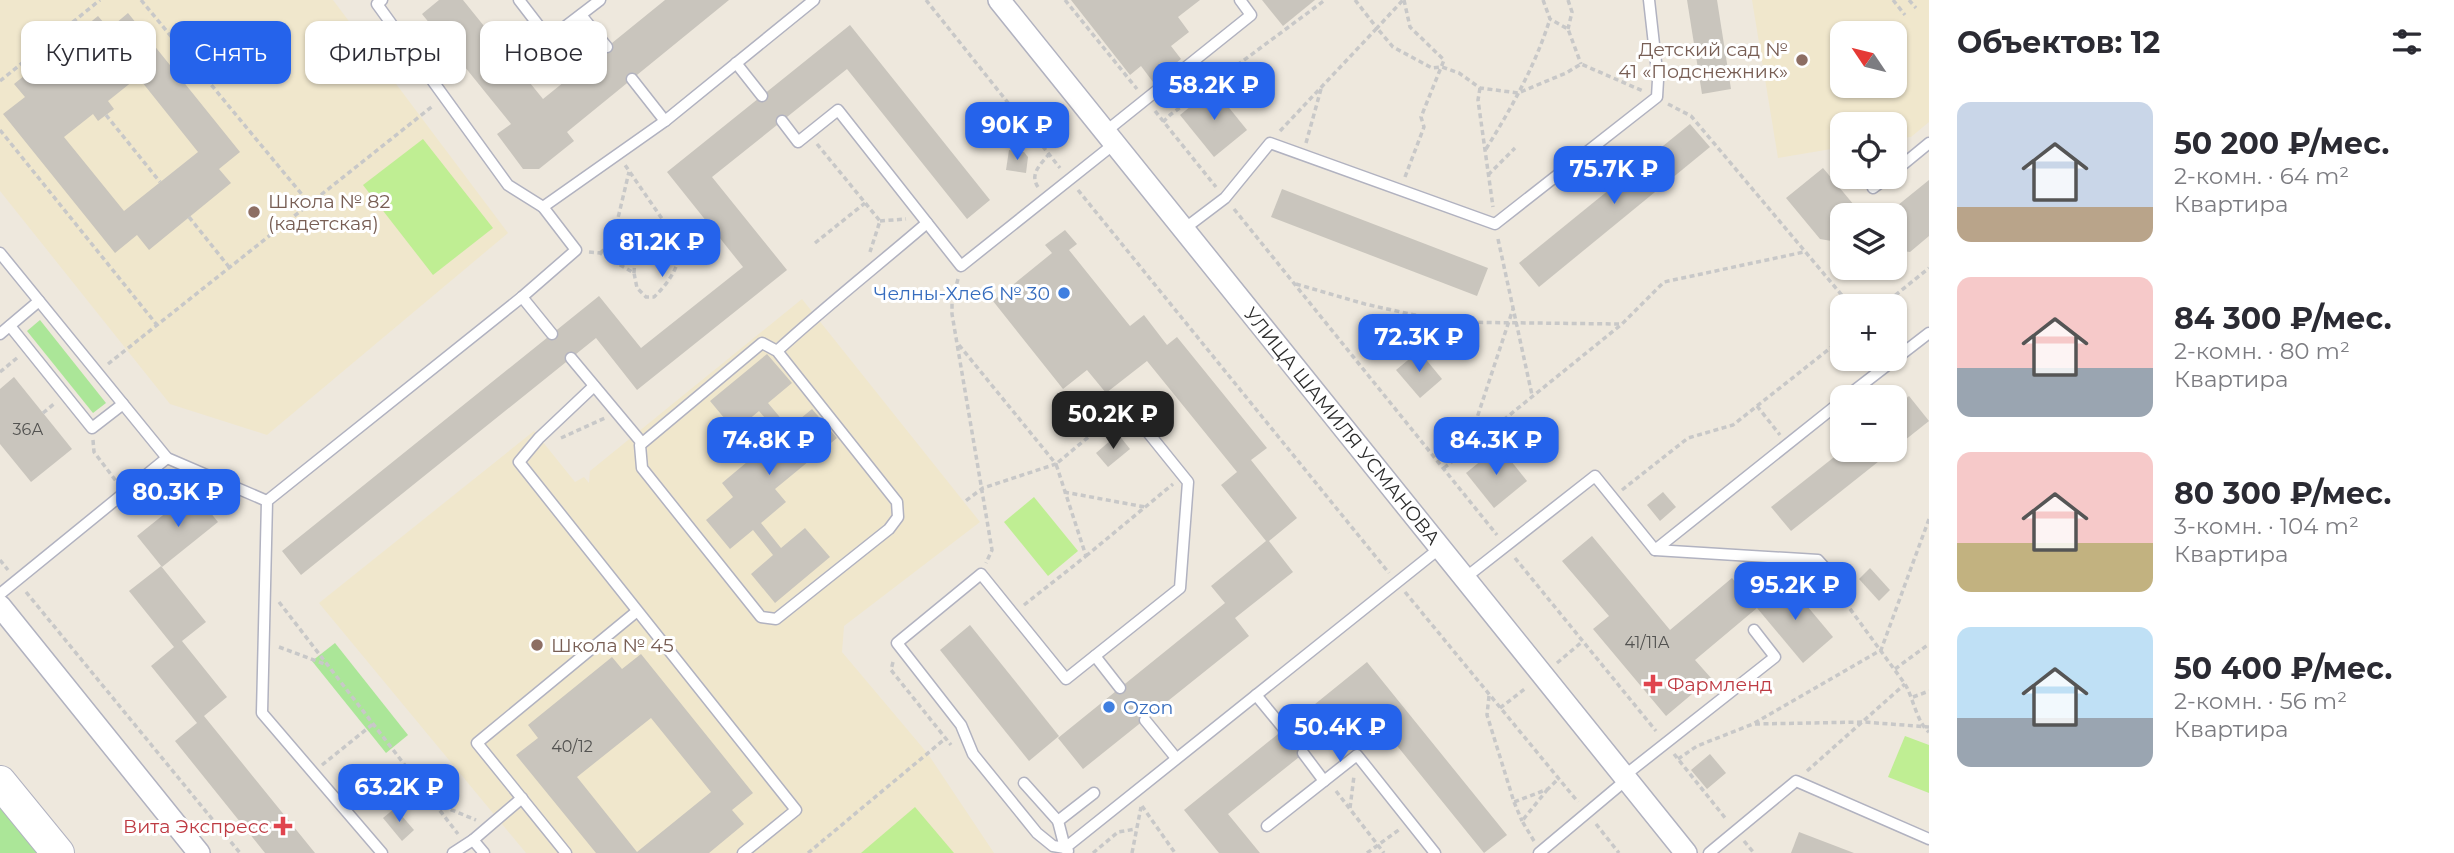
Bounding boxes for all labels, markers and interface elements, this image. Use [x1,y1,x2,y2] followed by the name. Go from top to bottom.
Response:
[21,21,156,84] chip: Купить
[170,21,291,84] chip: Снять
[305,21,466,84] chip: Фильтры
[480,21,607,84] chip: Новое
[1830,21,1908,98] north arrow
[1830,21,1907,462] map controls
[2388,23,2426,61] icon: filters
[1957,24,2160,61] text: Объектов: 12
[1618,38,1788,83] place label: Детский сад № 41 «Подснежник»
[1794,52,1810,68] marker: Детский сад № 41 «Подснежник»
[1149,62,1279,122] pin: 58.2K ₽
[1169,71,1259,99] text: 58.2K ₽
[968,102,1066,162] pin: 90K ₽
[981,111,1053,139] text: 90K ₽
[1830,112,1907,189] button: locate
[2174,125,2389,162] text: 50 200 ₽/мес.
[2013,130,2097,214] icon: home
[1549,146,1679,206] pin: 75.7K ₽
[1570,155,1658,183] text: 75.7K ₽
[2174,162,2349,190] text: 2-комн. · 64 m²
[268,190,390,235] place label: Школа № 82 (кадетская)
[2174,190,2288,218] text: Квартира
[1830,203,1907,280] button: layers
[246,204,262,220] marker: Школа № 82 (кадетская)
[597,219,727,279] pin: 81.2K ₽
[619,228,705,256] text: 81.2K ₽
[874,282,1050,305] place label: Челны-Хлеб № 30
[1056,285,1072,301] marker: Челны-Хлеб № 30
[1830,294,1907,371] button: +
[2174,300,2392,337] text: 84 300 ₽/мес.
[1239,303,1445,549] street label: УЛИЦА ШАМИЛЯ УСМАНОВА
[2013,305,2097,389] icon: home
[1354,314,1484,374] pin: 72.3K ₽
[1374,323,1464,351] text: 72.3K ₽
[2174,337,2350,365] text: 2-комн. · 80 m²
[2174,365,2288,393] text: Квартира
[1830,385,1907,462] button: −
[1048,392,1178,451] pin: 50.2K ₽
[1068,400,1158,428] text: 50.2K ₽
[704,418,834,477] pin: 74.8K ₽
[1431,418,1561,477] pin: 84.3K ₽
[13,420,43,439] house number: 36А
[723,426,815,454] text: 74.8K ₽
[1450,426,1542,454] text: 84.3K ₽
[113,470,243,529] pin: 80.3K ₽
[2174,475,2391,512] text: 80 300 ₽/мес.
[132,478,224,506] text: 80.3K ₽
[2013,480,2097,564] icon: home
[2174,512,2359,540] text: 3-комн. · 104 m²
[2174,540,2288,568] text: Квартира
[1730,562,1860,622] pin: 95.2K ₽
[1750,571,1840,599] text: 95.2K ₽
[1624,633,1670,652] house number: 41/11А
[551,634,674,657] place label: Школа № 45
[529,637,545,653] marker: Школа № 45
[2174,650,2392,687] text: 50 400 ₽/мес.
[2013,655,2097,739] icon: home
[1667,673,1773,696] place label: Фармленд
[1645,676,1661,692] marker: Фармленд
[2174,687,2347,715] text: 2-комн. · 56 m²
[1123,696,1173,719] place label: Ozon
[1101,699,1117,715] marker: Ozon
[1275,704,1405,764] pin: 50.4K ₽
[1294,713,1386,741] text: 50.4K ₽
[2174,715,2288,743] text: Квартира
[551,737,593,756] house number: 40/12
[334,764,464,824] pin: 63.2K ₽
[354,773,444,801] text: 63.2K ₽
[123,815,269,838] place label: Вита Экспресс
[275,818,291,834] marker: Вита Экспресс

